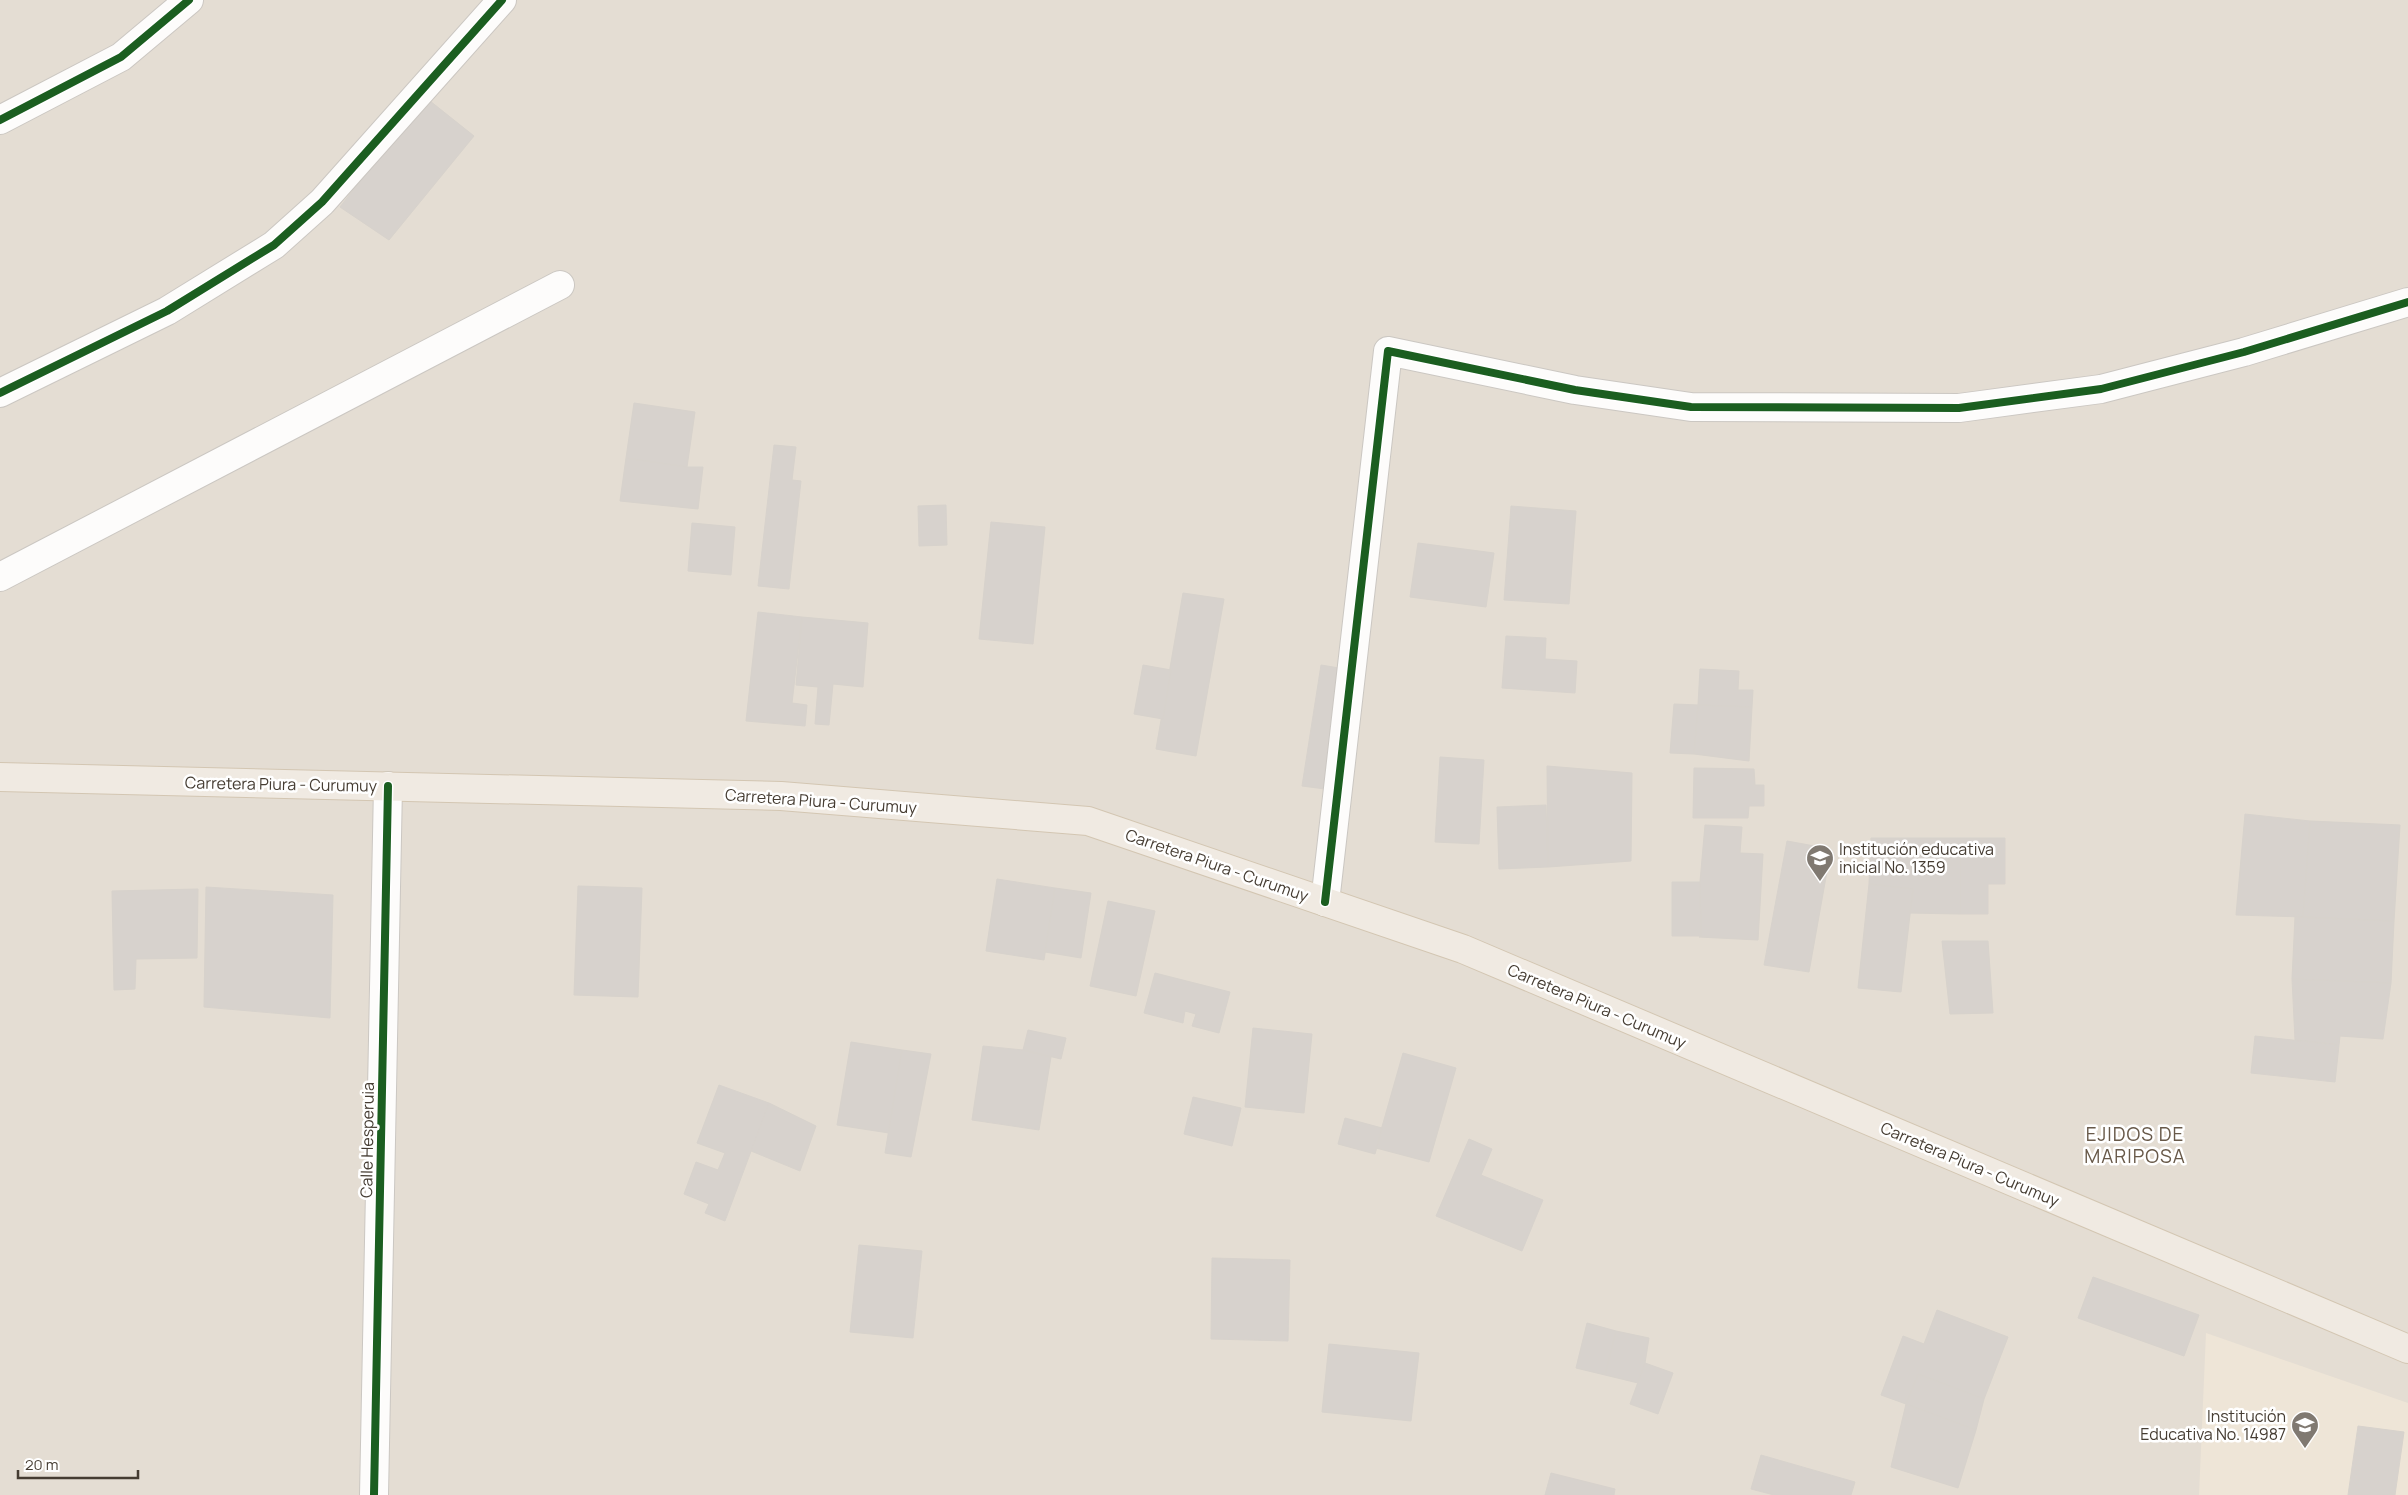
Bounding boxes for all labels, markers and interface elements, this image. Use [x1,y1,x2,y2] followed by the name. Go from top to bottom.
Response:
[185,771,378,797] street label: Carretera Piura - Curumuy
[724,783,918,819] street label: Carretera Piura - Curumuy
[1123,823,1312,907] street label: Carretera Piura - Curumuy
[1839,838,1994,878] place label: Institución educativa inicial No. 1359
[1805,843,1835,882] school or university icon: Institución educativa inicial No. 1359
[1504,958,1690,1054] street label: Carretera Piura - Curumuy
[355,1082,379,1198] street label: Calle Hesperuia
[1877,1116,2063,1212] street label: Carretera Piura - Curumuy
[2084,1121,2186,1169] district label: EJIDOS DE MARIPOSA
[2140,1405,2286,1445] place label: Institución Educativa No. 14987
[2290,1410,2320,1449] school or university icon: Institución Educativa No. 14987
[18,1448,138,1480] scale bar
[25,1454,58,1475] text: 20 m

